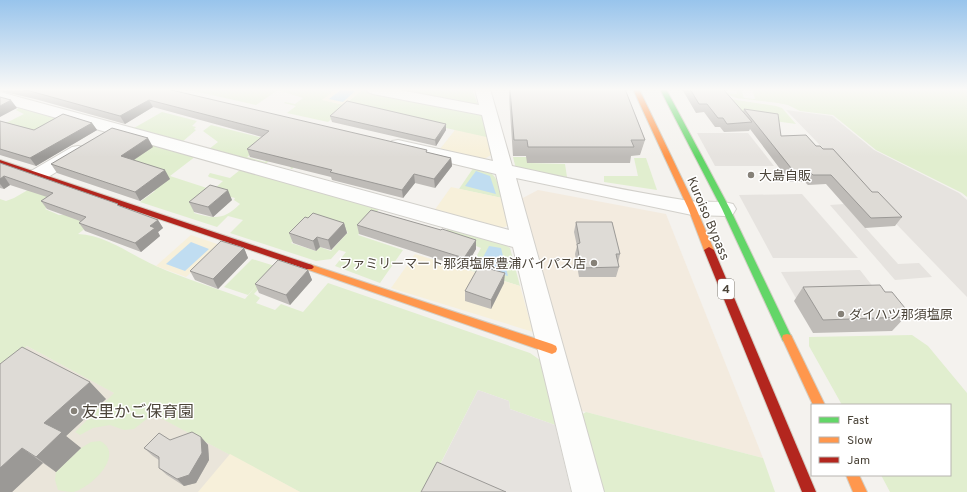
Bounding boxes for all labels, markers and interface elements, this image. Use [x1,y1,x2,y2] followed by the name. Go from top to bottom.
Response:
[759,169,811,185] place label: 大島自販
[746,170,756,180] marker: 大島自販
[682,175,732,263] street label: Kuroiso Bypass
[339,256,586,273] place label: ファミリーマート那須塩原豊浦バイパス店
[589,258,599,268] marker: ファミリーマート那須塩原豊浦バイパス店
[718,279,734,299] road number: 4
[849,307,953,324] place label: ダイハツ那須塩原
[836,309,846,319] marker: ダイハツ那須塩原
[82,403,194,423] place label: 友里かご保育園
[811,404,951,476] legend
[69,406,79,416] marker: 友里かご保育園
[847,413,869,429] text: Fast
[847,433,873,449] text: Slow
[847,453,870,469] text: Jam

